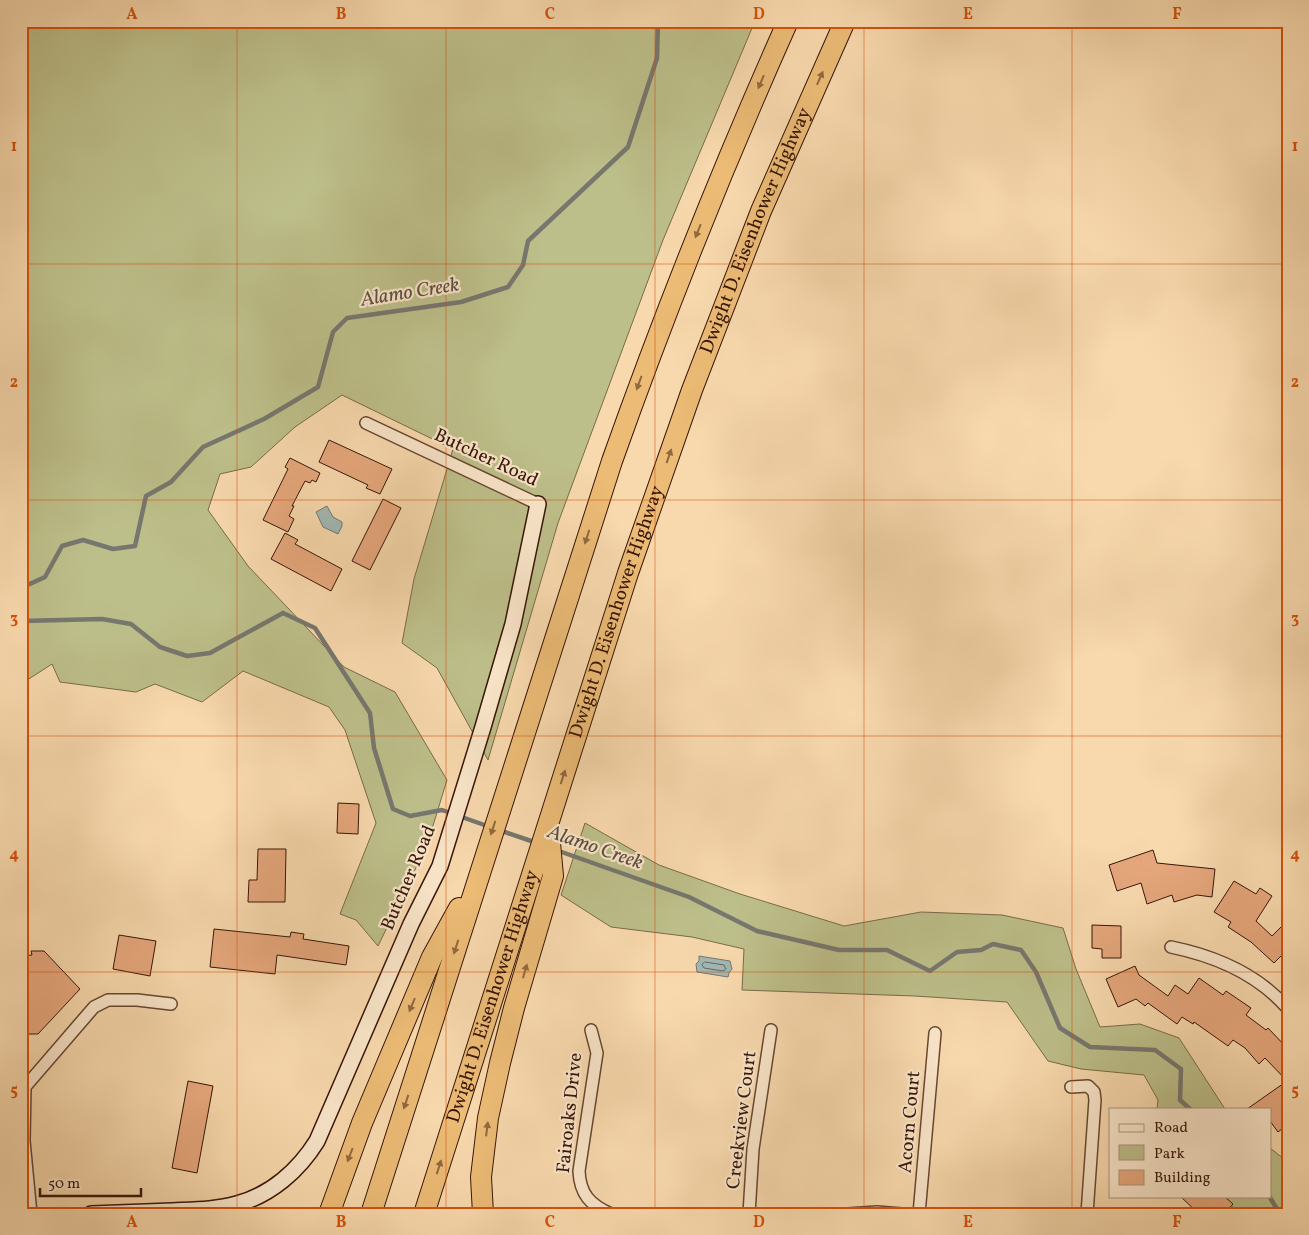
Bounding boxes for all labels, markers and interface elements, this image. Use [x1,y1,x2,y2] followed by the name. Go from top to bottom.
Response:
[126,4,138,26] text: A
[336,4,347,26] text: B
[545,4,555,26] text: C
[753,4,765,26] text: D
[963,4,973,26] text: E
[1172,4,1182,26] text: F
[816,71,824,85] one-way arrow
[757,75,765,89] one-way arrow
[694,104,818,358] street label: Dwight D. Eisenhower Highway
[11,136,17,158] text: 1
[1292,136,1298,158] text: 1
[694,224,701,239] one-way arrow
[358,271,461,315] water label: Alamo Creek
[10,372,18,394] text: 2
[1291,372,1299,394] text: 2
[635,376,643,391] one-way arrow
[430,423,542,493] street label: Butcher Road
[665,448,673,463] one-way arrow
[563,482,670,742] street label: Dwight D. Eisenhower Highway
[583,529,590,544] one-way arrow
[10,608,18,630] text: 3
[1291,608,1299,630] text: 3
[560,769,568,784] one-way arrow
[543,818,647,877] water label: Alamo Creek
[375,821,443,935] street label: Butcher Road
[489,821,496,836] one-way arrow
[9,844,19,866] text: 4
[1290,844,1300,866] text: 4
[441,867,546,1127] street label: Dwight D. Eisenhower Highway
[451,940,459,955] one-way arrow
[521,963,529,978] one-way arrow
[408,998,416,1013] one-way arrow
[721,1049,763,1191] street label: Creekview Court
[551,1051,589,1175] street label: Fairoaks Drive
[893,1069,927,1174] street label: Acorn Court
[10,1080,18,1102] text: 5
[1291,1080,1299,1102] text: 5
[402,1095,410,1110] one-way arrow
[1109,1108,1272,1198] legend
[1154,1118,1188,1139] text: Road
[483,1120,491,1136] one-way arrow
[1154,1144,1185,1165] text: Park
[346,1148,354,1163] one-way arrow
[436,1160,444,1175] one-way arrow
[40,1165,141,1197] scale bar
[1154,1168,1211,1189] text: Building
[48,1174,80,1195] text: 50 m
[126,1212,138,1234] text: A
[336,1212,347,1234] text: B
[545,1212,555,1234] text: C
[753,1212,765,1234] text: D
[963,1212,973,1234] text: E
[1172,1212,1182,1234] text: F

